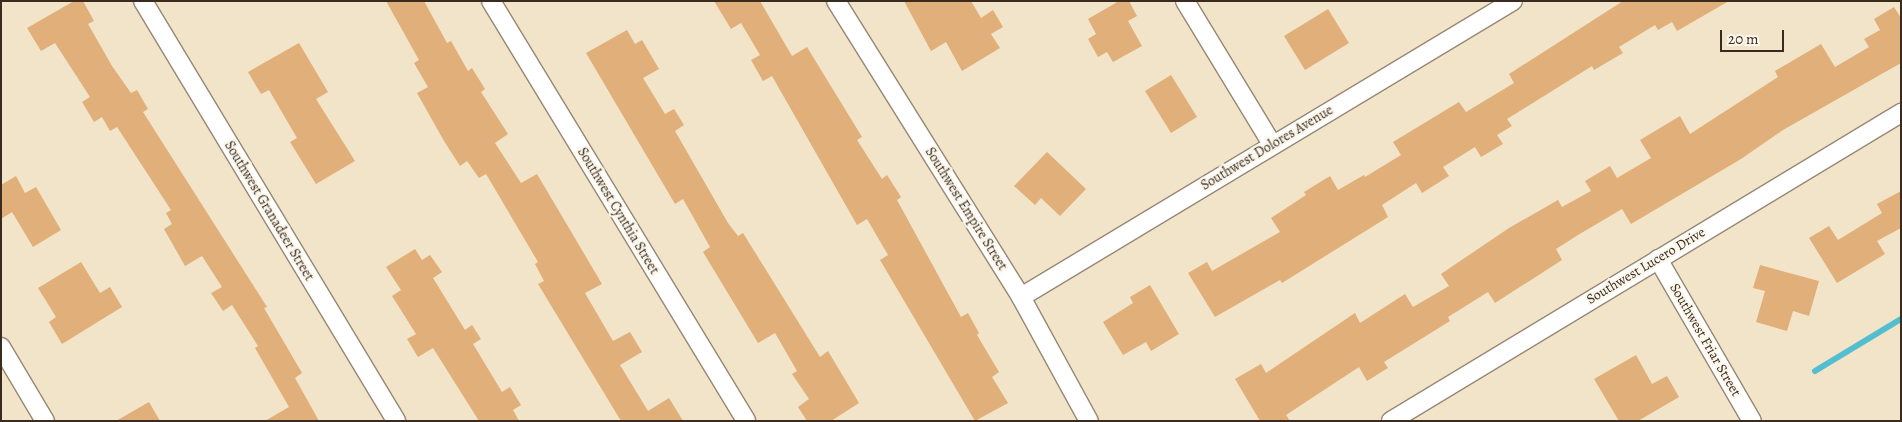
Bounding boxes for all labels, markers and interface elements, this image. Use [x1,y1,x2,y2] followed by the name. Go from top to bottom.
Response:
[1722,20,1786,52] scale bar
[1728,29,1759,49] text: 20 m
[1198,102,1336,194] street label: Southwest Dolores Avenue
[221,138,317,284] street label: Southwest Granadeer Street
[921,144,1011,274] street label: Southwest Empire Street
[574,145,662,277] street label: Southwest Cynthia Street
[1584,224,1708,308] street label: Southwest Lucero Drive
[1666,280,1744,400] street label: Southwest Friar Street

